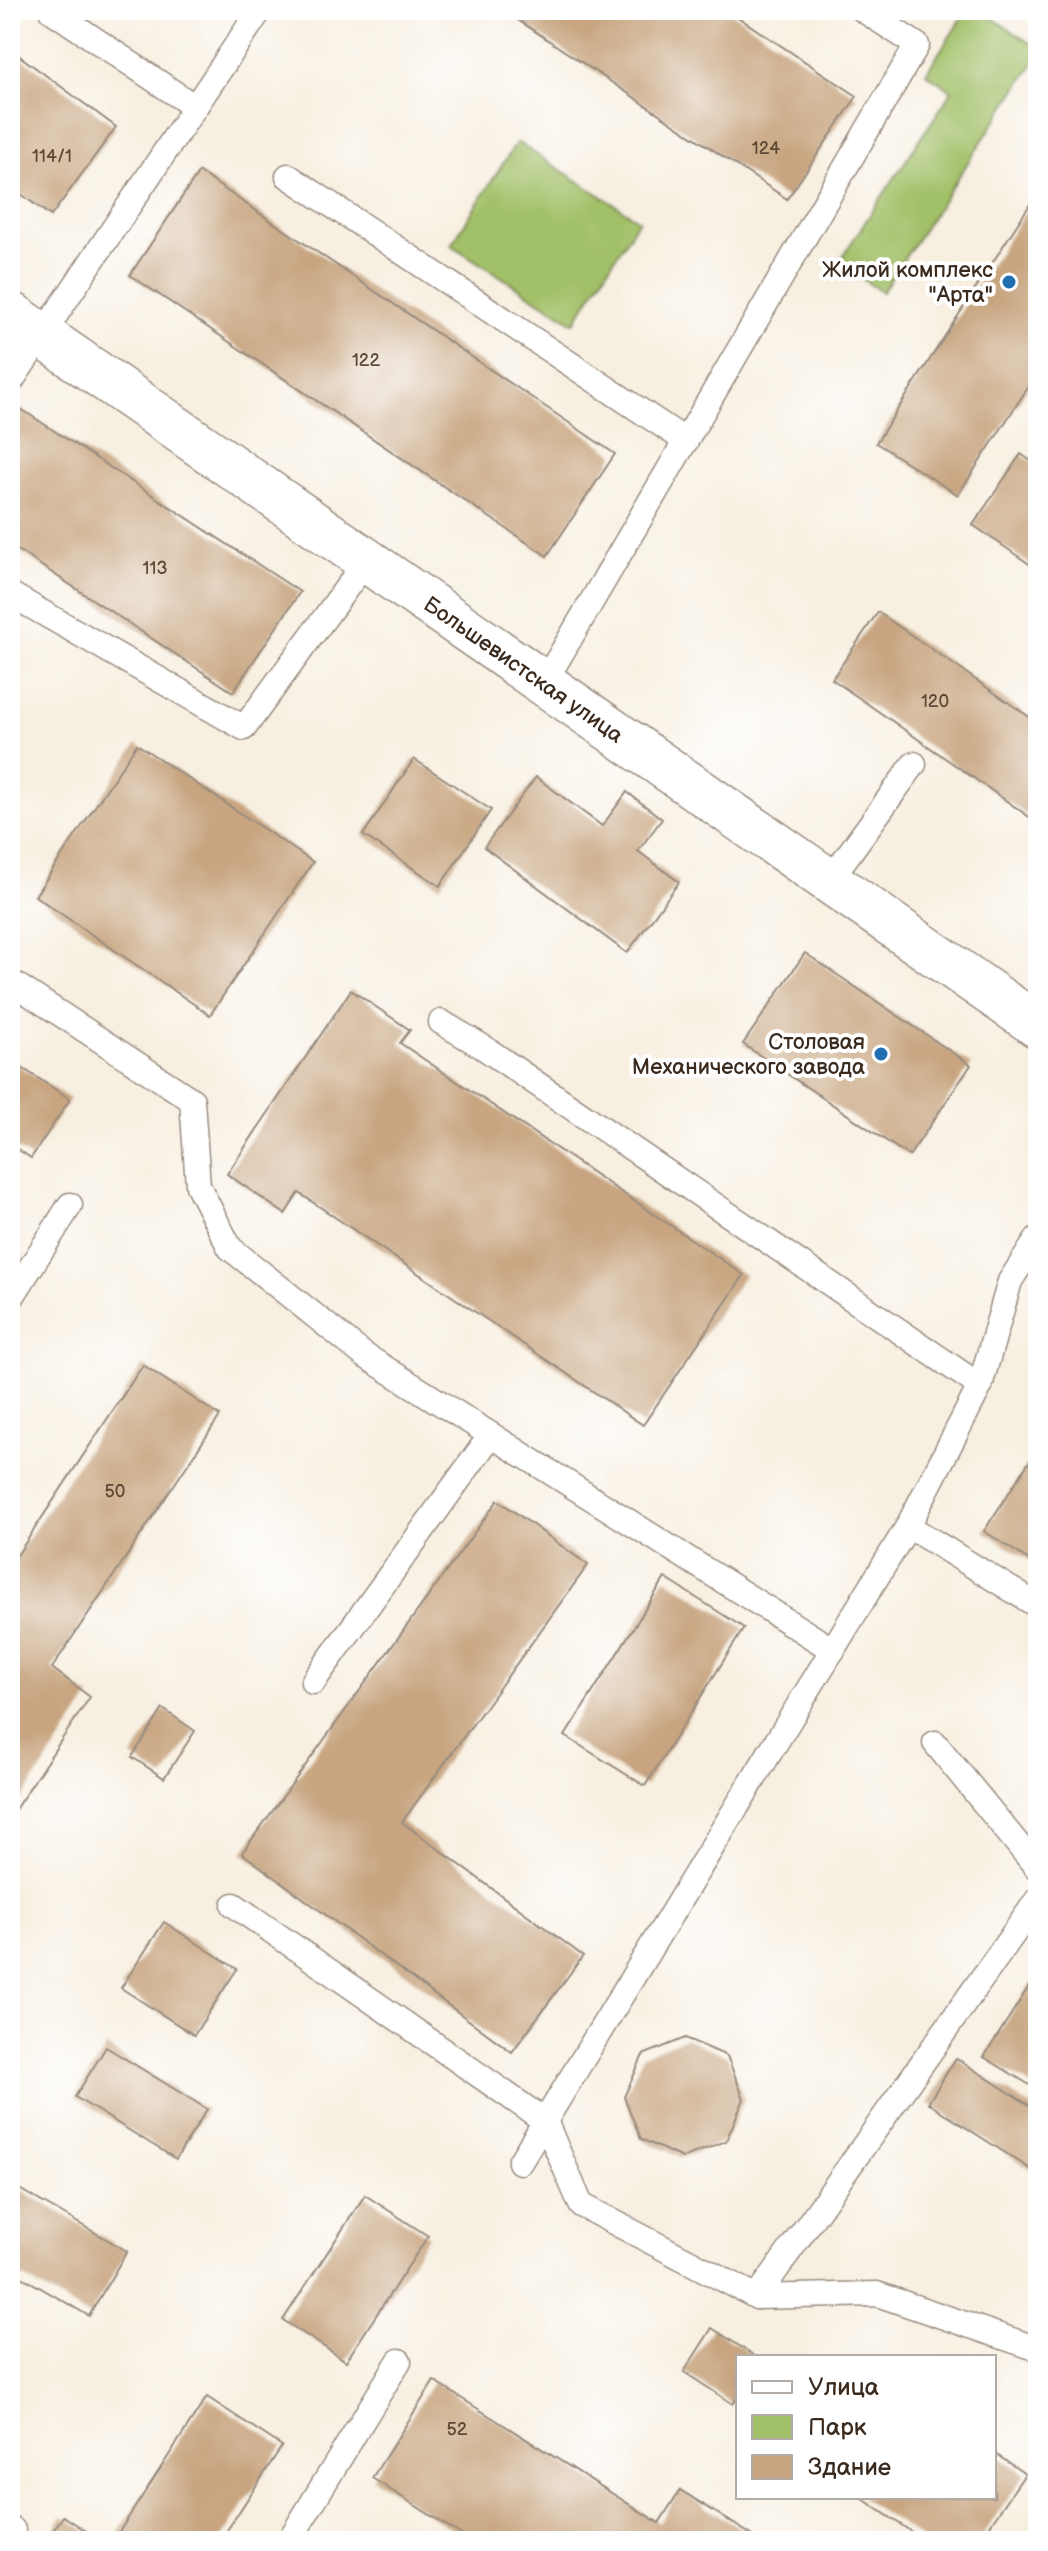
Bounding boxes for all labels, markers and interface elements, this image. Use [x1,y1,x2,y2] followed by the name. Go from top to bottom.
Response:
[752,138,780,159] house number: 124
[32,146,72,167] house number: 114/1
[822,257,993,309] place label: Жилой комплекс "Арта"
[1000,273,1018,291] marker: Жилой комплекс "Арта"
[352,350,380,371] house number: 122
[142,558,168,579] house number: 113
[418,591,628,749] street label: Большевистская улица
[921,691,949,712] house number: 120
[632,1029,865,1081] place label: Столовая Механического завода
[872,1045,890,1063] marker: Столовая Механического завода
[105,1481,125,1502] house number: 50
[736,2355,996,2499] legend
[808,2373,879,2402] text: Улица
[808,2413,867,2442] text: Парк
[447,2419,468,2440] house number: 52
[808,2453,891,2482] text: Здание

